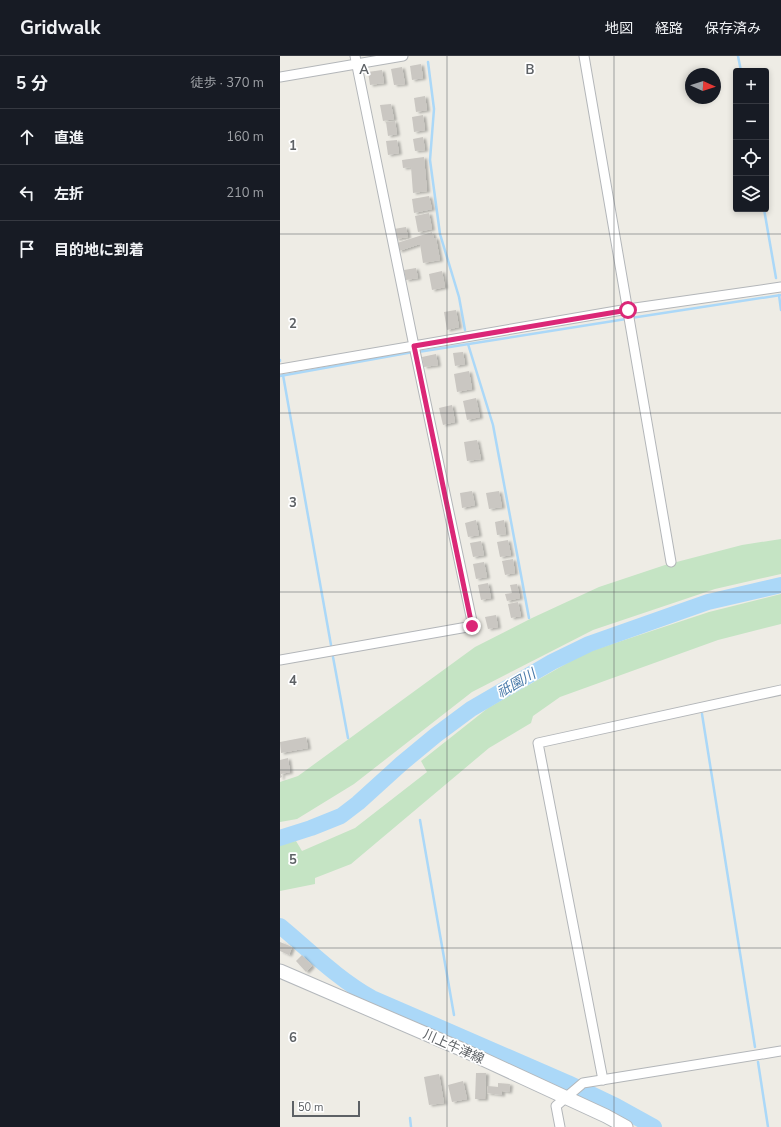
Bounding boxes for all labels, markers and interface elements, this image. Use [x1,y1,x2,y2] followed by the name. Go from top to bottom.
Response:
[20,15,100,41] text: Gridwalk
[605,19,633,38] text: 地図
[655,19,683,38] text: 経路
[705,19,761,38] text: 保存済み
[359,61,369,79] text: A
[526,61,535,79] text: B
[685,68,721,104] north arrow
[733,68,769,212] map controls
[733,68,769,104] button: +
[16,72,48,95] text: 5 分
[190,74,264,92] text: 徒歩 · 370 m
[733,104,769,140] button: −
[16,126,38,148] icon: ahead
[54,128,84,148] text: 直進
[226,128,264,146] text: 160 m
[289,137,297,155] text: 1
[733,140,769,176] button: locate
[733,176,769,212] button: layers
[16,182,38,204] icon: left
[54,184,84,204] text: 左折
[226,184,264,202] text: 210 m
[16,238,38,260] icon: arrive
[54,240,144,260] text: 目的地に到着
[619,301,637,319] route start
[289,315,297,333] text: 2
[289,494,297,512] text: 3
[463,617,481,635] route end
[493,664,541,702] water label: 祇園川
[289,672,297,690] text: 4
[289,851,297,869] text: 5
[420,1025,487,1068] street label: 川上牛津線
[289,1029,297,1047] text: 6
[292,1099,360,1118] scale bar
[298,1100,323,1115] text: 50 m

